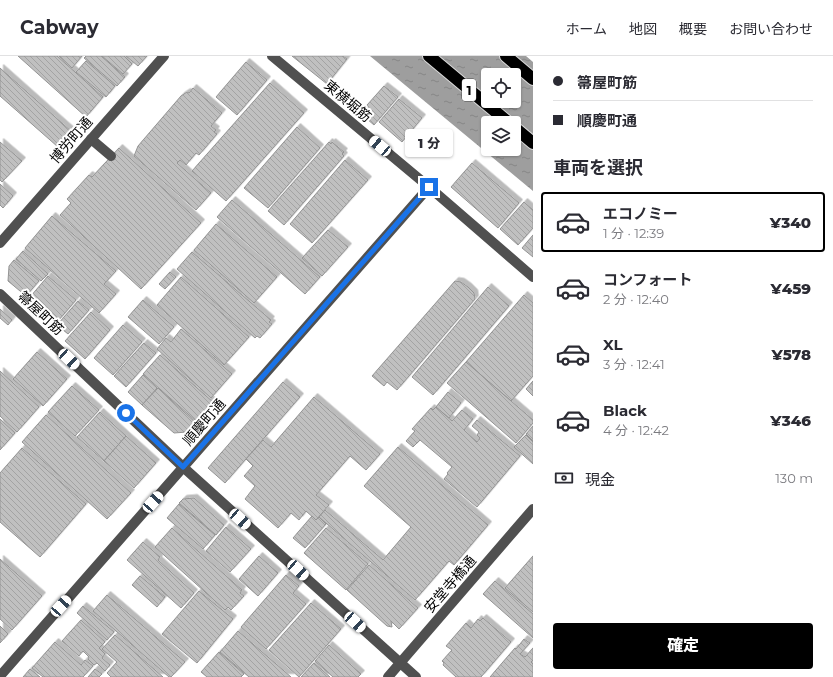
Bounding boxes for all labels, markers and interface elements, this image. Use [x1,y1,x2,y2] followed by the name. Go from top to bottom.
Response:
[20,16,99,39] text: Cabway
[565,20,607,38] text: ホーム
[629,20,657,38] text: 地図
[679,20,707,38] text: 概要
[729,20,813,38] text: お問い合わせ
[481,68,521,156] map controls
[481,68,521,108] button: locate
[577,73,637,92] text: 箒屋町筋
[321,76,375,126] street label: 東横堀筋
[462,79,476,101] road number: 1
[577,111,637,130] text: 順慶町通
[46,113,96,167] street label: 博労町通
[481,116,521,156] button: layers
[405,129,453,157] callout: 1 分
[367,134,393,158] car
[418,135,440,151] text: 1 分
[553,157,643,179] text: 車両を選択
[420,178,438,196] route end
[555,204,591,240] icon: car
[603,204,678,223] text: エコノミー
[770,213,811,232] text: ¥340
[603,225,664,241] text: 1 分 · 12:39
[555,270,591,306] icon: car
[603,270,693,289] text: コンフォート
[771,279,811,298] text: ¥459
[14,287,68,339] street label: 箒屋町筋
[603,291,669,307] text: 2 分 · 12:40
[603,335,622,354] text: XL
[555,336,591,372] icon: car
[771,345,811,364] text: ¥578
[56,346,82,372] car
[603,356,665,372] text: 3 分 · 12:41
[179,395,229,449] street label: 順慶町通
[603,401,647,420] text: Black
[555,402,591,438] icon: car
[117,404,135,422] route start
[770,411,811,430] text: ¥346
[603,422,669,438] text: 4 分 · 12:42
[553,467,575,489] icon: cash
[585,470,615,489] text: 現金
[775,470,813,486] text: 130 m
[141,489,165,515] car
[227,507,253,531] car
[420,552,480,616] street label: 安堂寺橋通
[285,558,311,582] car
[49,593,73,619] car
[342,610,368,634] car
[553,623,813,669] button: 確定

